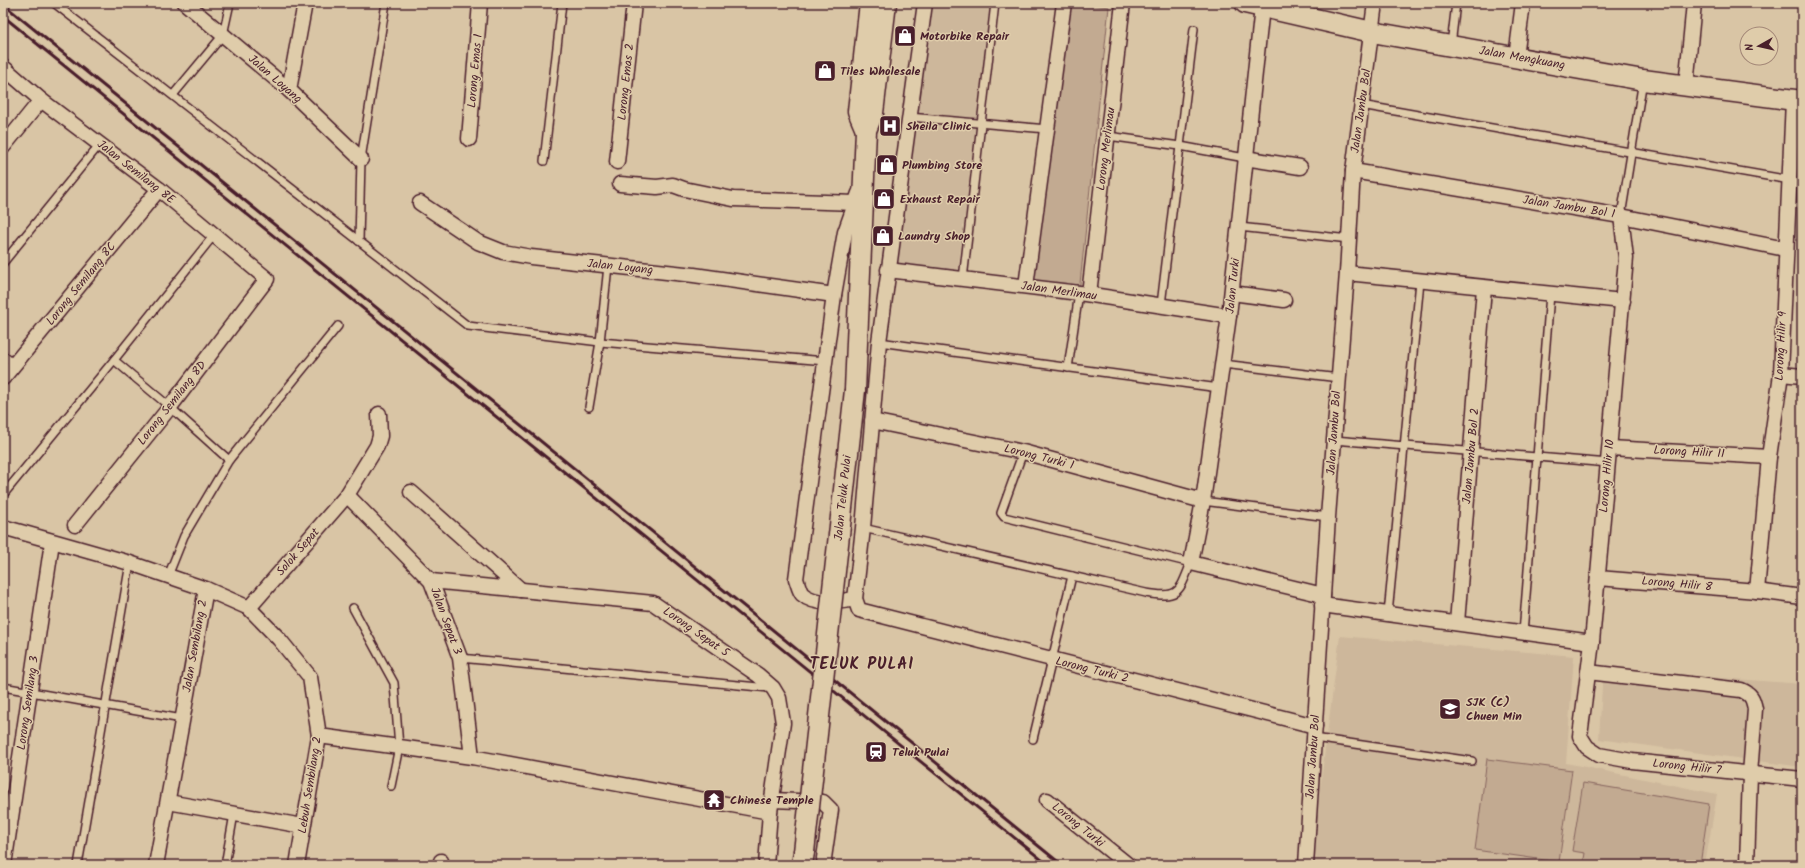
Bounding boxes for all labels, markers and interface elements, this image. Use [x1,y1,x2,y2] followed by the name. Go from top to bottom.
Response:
[892,23,918,49] shop icon: Motorbike Repair
[1739,26,1779,66] north arrow
[920,27,1010,46] place label: Motorbike Repair
[462,33,488,109] street label: Lorong Emas 1
[1477,41,1567,75] street label: Jalan Mengkuang
[613,42,639,121] street label: Lorong Emas 2
[1741,43,1759,52] text: N
[244,50,306,108] street label: Jalan Loyang
[812,58,838,84] shop icon: Tiles Wholesale
[840,62,921,81] place label: Tiles Wholesale
[1346,68,1376,154] street label: Jalan Jambu Bol
[1091,106,1121,192] street label: Lorong Merlimau
[877,113,903,139] hospital icon: Sheila Clinic
[906,117,972,136] place label: Sheila Clinic
[93,135,180,209] street label: Jalan Semilang 8E
[874,152,900,178] shop icon: Plumbing Store
[902,156,982,175] place label: Plumbing Store
[871,186,897,212] shop icon: Exhaust Repair
[900,190,980,209] place label: Exhaust Repair
[1521,190,1617,224] street label: Jalan Jambu Bol 1
[870,223,896,249] shop icon: Laundry Shop
[898,227,971,246] place label: Laundry Shop
[41,238,121,330] street label: Lorong Semilang 8C
[586,254,654,280] street label: Jalan Loyang
[1221,256,1245,315] street label: Jalan Turki
[1020,276,1098,306] street label: Jalan Merlimau
[1770,311,1792,381] street label: Lorong Hilir 9
[133,356,211,449] street label: Lorong Semilang 8D
[1322,390,1346,476] street label: Jalan Jambu Bol
[1457,407,1485,505] street label: Jalan Jambu Bol 2
[1002,439,1076,475] street label: Lorong Turki 1
[1594,439,1620,513] street label: Lorong Hilir 10
[1653,441,1725,463] street label: Lorong Hilir 11
[829,453,857,542] street label: Jalan Teluk Pulai
[272,523,325,580] street label: Solok Sepat
[1641,571,1714,597] street label: Lorong Hilir 8
[425,585,467,657] street label: Jalan Sepat 3
[177,598,213,694] street label: Jalan Sembilang 2
[659,602,734,663] street label: Lorong Sepat 5
[810,652,914,677] district label: TELUK PULAI
[1053,652,1131,688] street label: Lorong Turki 2
[12,655,44,751] street label: Lorong Semilang 3
[1466,693,1522,726] place label: SJK (C) Chuen Min
[1437,696,1463,722] school or university icon: SJK (C) Chuen Min
[1301,714,1325,800] street label: Jalan Jambu Bol
[293,735,327,835] street label: Lebuh Sembilang 2
[863,739,889,765] station icon: Teluk Pulai
[892,743,950,762] place label: Teluk Pulai
[1652,754,1723,780] street label: Lorong Hilir 7
[701,787,727,813] temple icon: Chinese Temple
[730,791,814,810] place label: Chinese Temple
[1048,798,1109,853] street label: Lorong Turki

